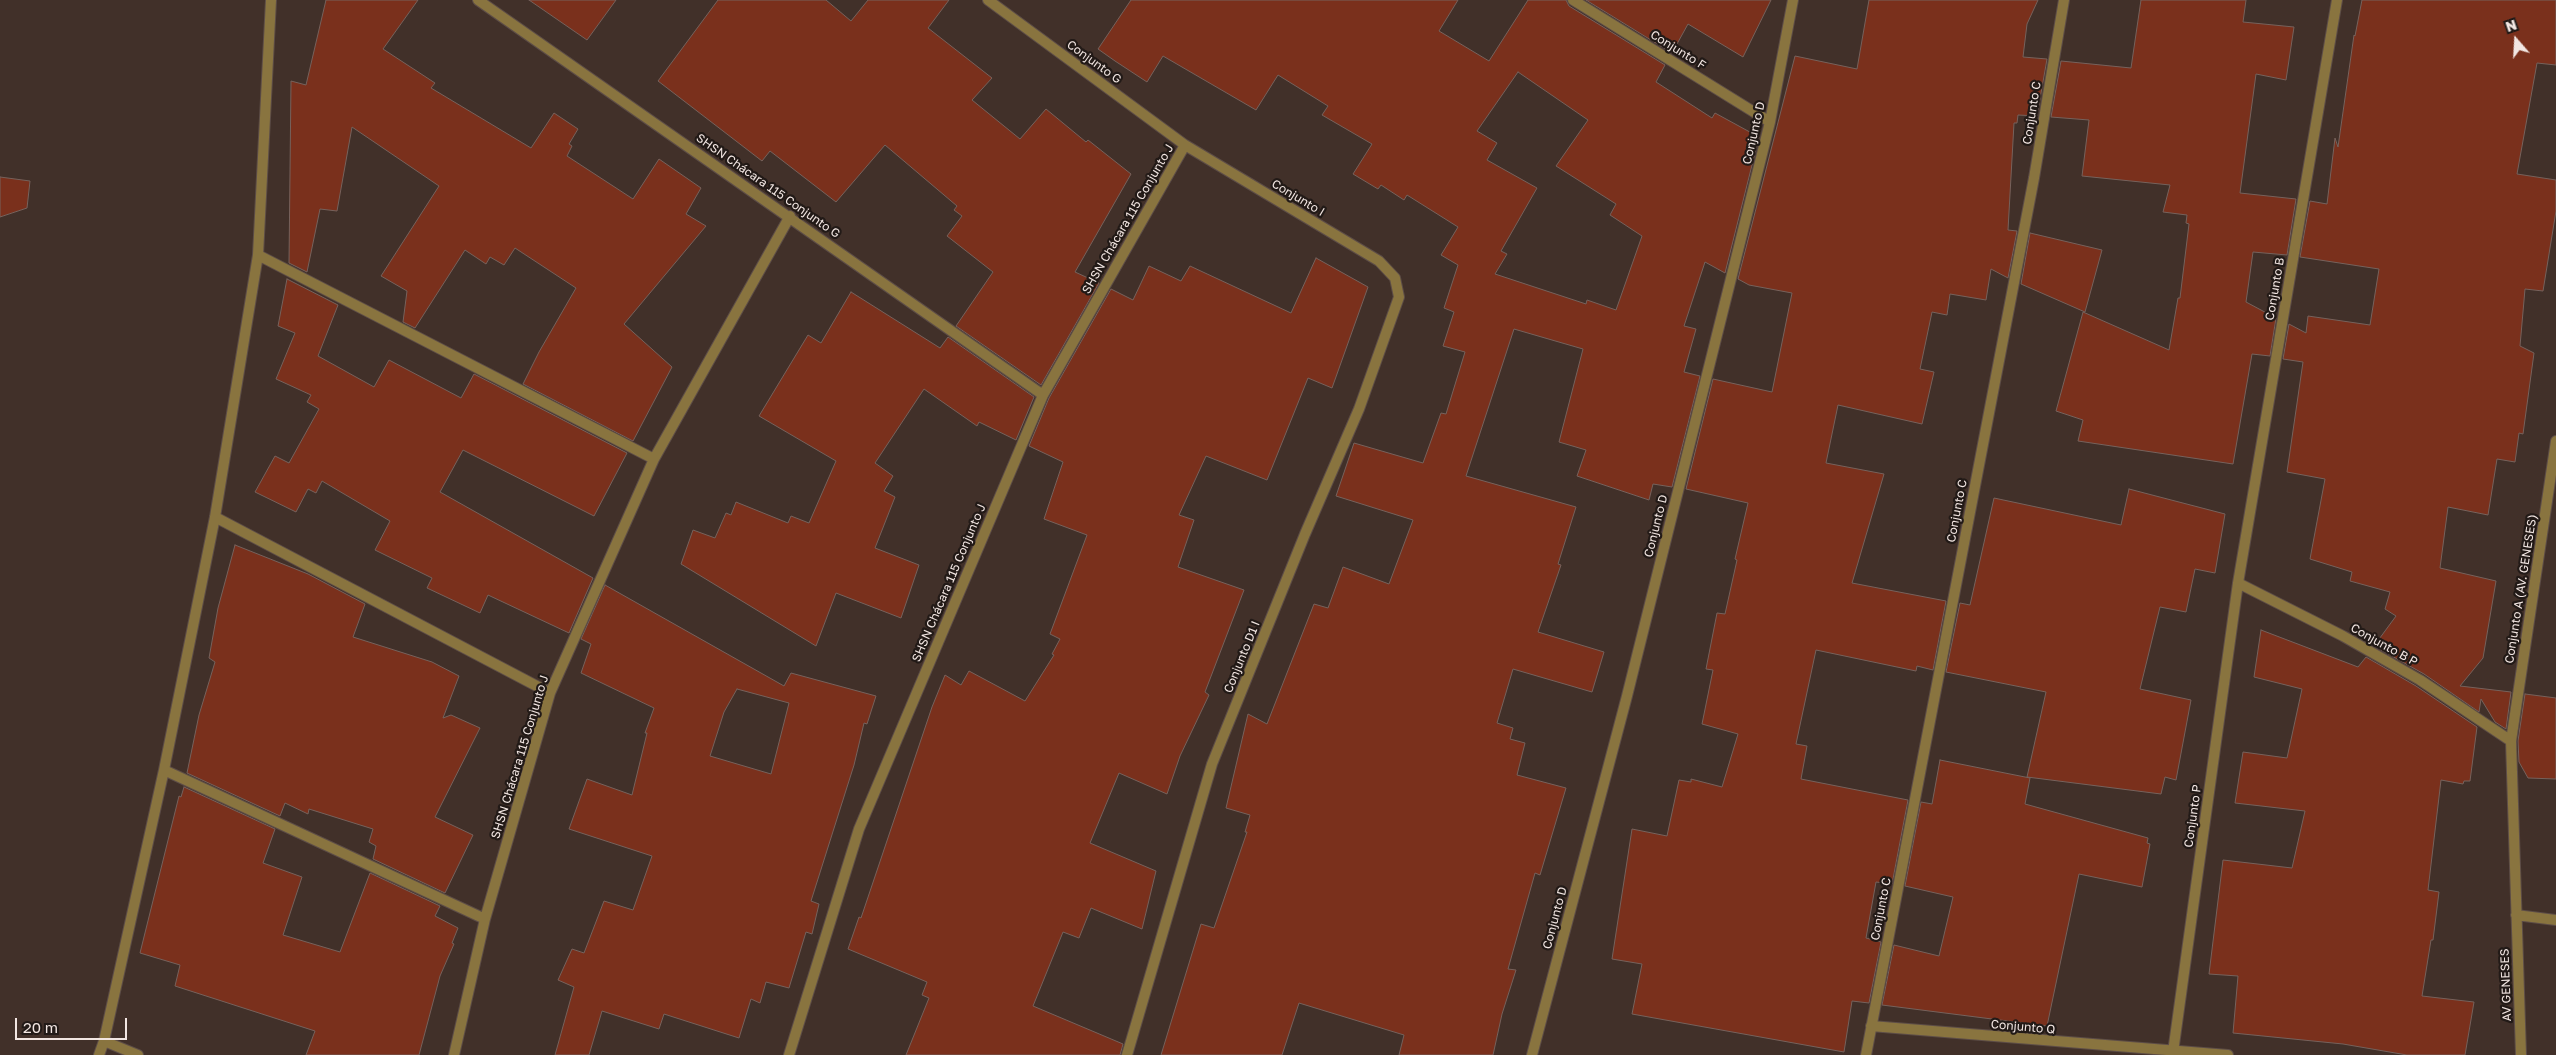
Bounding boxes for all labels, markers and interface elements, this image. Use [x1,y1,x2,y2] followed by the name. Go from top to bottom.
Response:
[2491,15,2541,65] north arrow
[2503,16,2519,35] text: N
[1648,27,1708,73] street label: Conjunto F
[1064,37,1124,87] street label: Conjunto G
[2020,80,2044,146] street label: Conjunto C
[1740,100,1768,166] street label: Conjunto D
[693,131,843,241] street label: SHSN Chácara 115 Conjunto G
[1079,142,1177,296] street label: SHSN Chácara 115 Conjunto J
[1269,177,1327,219] street label: Conjunto I
[2262,256,2288,322] street label: Conjunto B
[1944,478,1970,544] street label: Conjunto C
[1641,493,1671,559] street label: Conjunto D
[909,502,989,664] street label: SHSN Chácara 115 Conjunto J
[2502,513,2540,665] street label: Conjunto A (AV. GENESES)
[1221,619,1263,695] street label: Conjunto D1 I
[2348,621,2420,669] street label: Conjunto B P
[488,673,552,841] street label: SHSN Chácara 115 Conjunto J
[2181,784,2205,848] street label: Conjunto P
[1868,876,1894,942] street label: Conjunto C
[1540,885,1570,951] street label: Conjunto D
[2498,948,2514,1022] street label: AV GENESES
[18,1008,130,1040] scale bar
[1990,1017,2056,1037] street label: Conjunto Q
[23,1018,58,1036] text: 20 m

